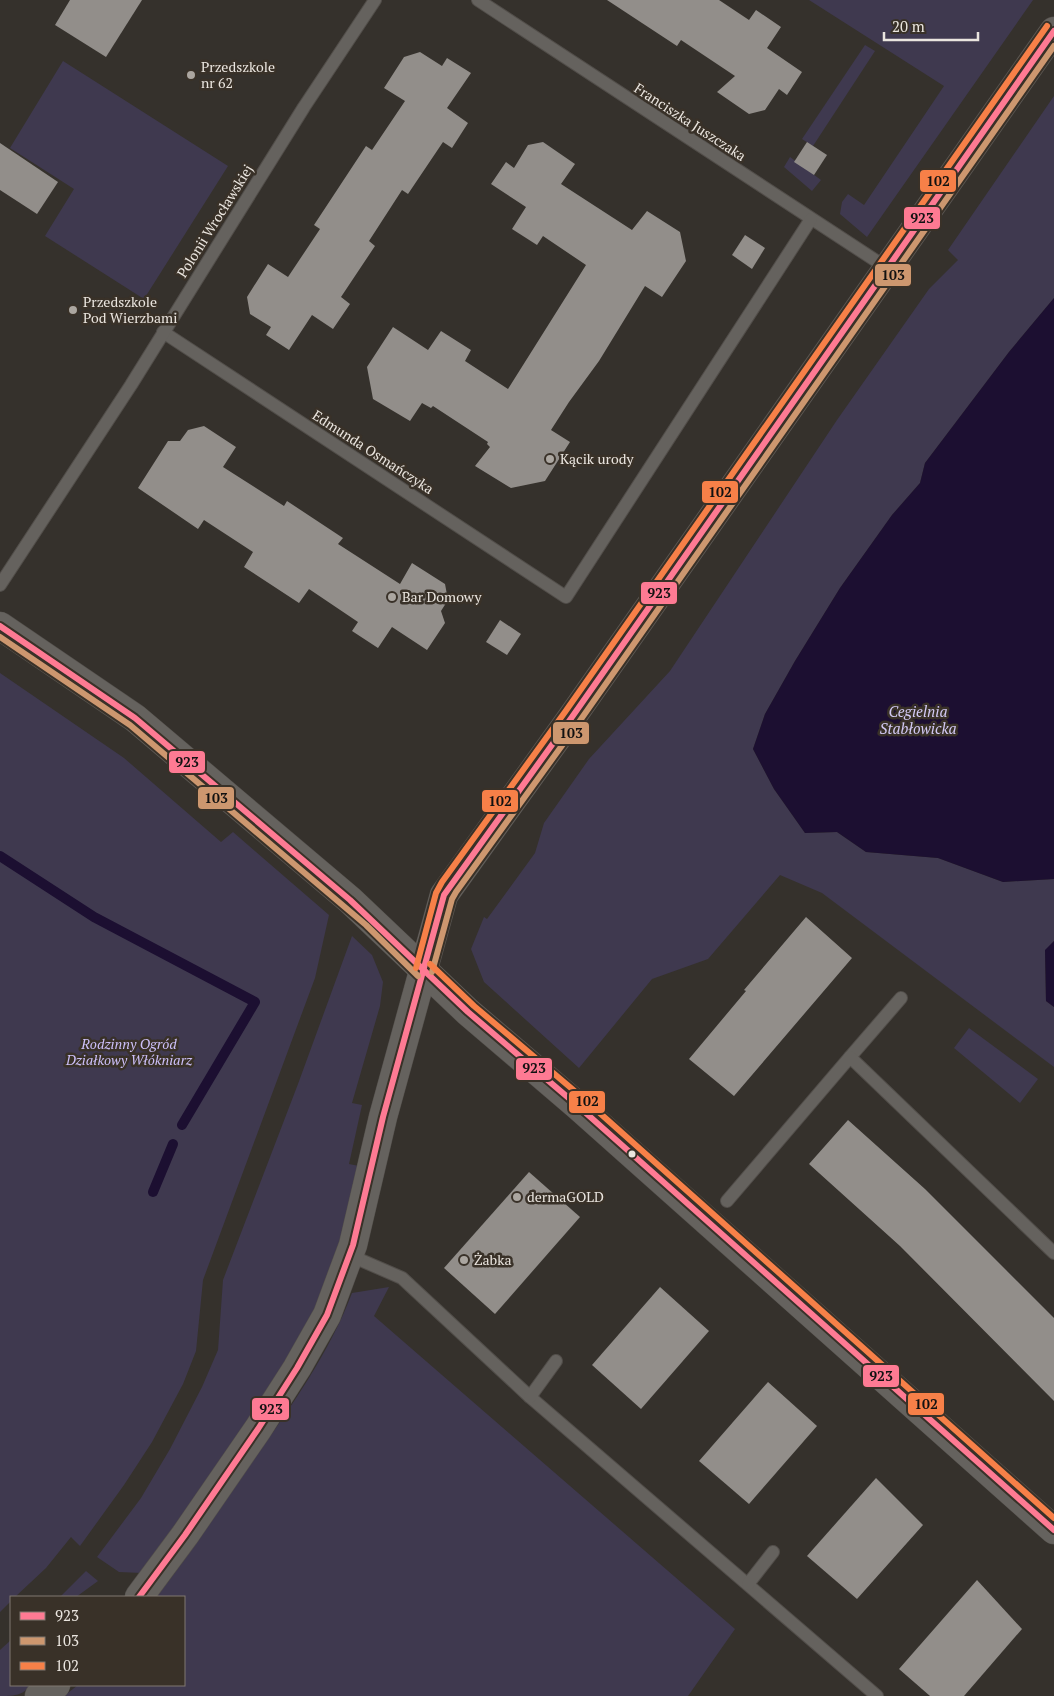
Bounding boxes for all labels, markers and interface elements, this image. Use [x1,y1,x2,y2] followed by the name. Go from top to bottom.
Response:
[884,10,978,42] scale bar
[892,16,925,36] text: 20 m
[201,57,275,92] place label: Przedszkole nr 62
[185,69,197,81] marker: Przedszkole nr 62
[631,78,750,165] street label: Franciszka Juszczaka
[172,161,257,281] street label: Polonii Wrocławskiej
[919,169,957,193] line badge: 102
[926,171,950,190] text: 102
[903,206,941,230] line badge: 923
[910,208,934,227] text: 923
[874,263,912,287] line badge: 103
[881,265,905,284] text: 103
[83,292,177,327] place label: Przedszkole Pod Wierzbami
[67,304,79,316] marker: Przedszkole Pod Wierzbami
[309,405,437,498] street label: Edmunda Osmańczyka
[560,449,634,468] place label: Kącik urody
[544,453,556,465] marker: Kącik urody
[701,480,739,504] line badge: 102
[708,482,732,501] text: 102
[640,581,678,605] line badge: 923
[647,583,671,602] text: 923
[402,587,482,606] place label: Bar Domowy
[386,591,398,603] marker: Bar Domowy
[880,701,956,738] water label: Cegielnia Stabłowicka
[552,721,590,745] line badge: 103
[559,723,583,742] text: 103
[168,750,206,774] line badge: 923
[175,752,199,771] text: 923
[197,786,235,810] line badge: 103
[204,788,228,807] text: 103
[481,789,519,813] line badge: 102
[488,791,512,810] text: 102
[65,1034,193,1069] park label: Rodzinny Ogród Działkowy Włókniarz
[515,1057,553,1081] line badge: 923
[522,1058,546,1077] text: 923
[568,1090,606,1114] line badge: 102
[575,1091,599,1110] text: 102
[627,1149,637,1159] unlabelled marker
[527,1187,604,1206] place label: dermaGOLD
[511,1191,523,1203] marker: dermaGOLD
[474,1250,512,1269] place label: Żabka
[458,1254,470,1266] marker: Żabka
[862,1364,900,1388] line badge: 923
[869,1366,893,1385] text: 923
[907,1392,945,1416] line badge: 102
[914,1394,938,1413] text: 102
[251,1397,290,1421] line badge: 923
[259,1399,283,1418] text: 923
[10,1596,185,1686] legend
[55,1605,79,1625] text: 923
[55,1630,79,1650] text: 103
[55,1655,79,1675] text: 102

